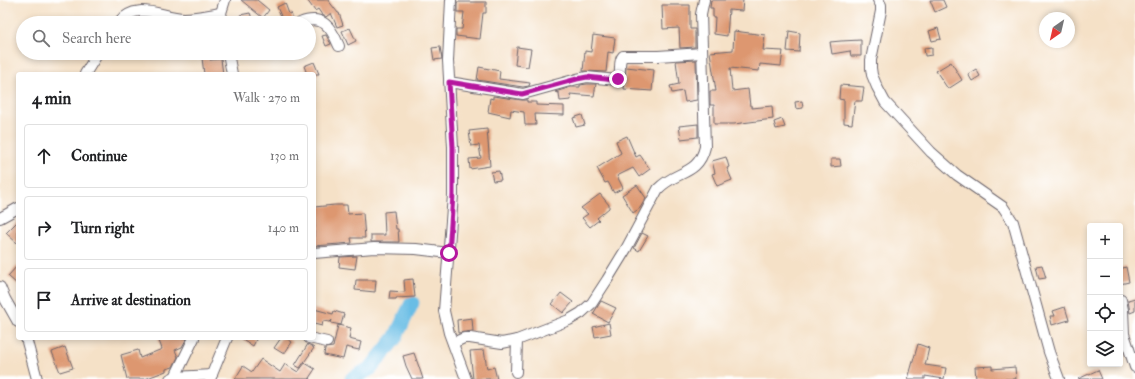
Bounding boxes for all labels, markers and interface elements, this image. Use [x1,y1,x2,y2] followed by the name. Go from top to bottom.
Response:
[1039,12,1075,48] north arrow
[16,16,316,60] search box
[30,27,52,49] icon: search
[62,29,131,48] text: Search here
[609,70,627,88] route end
[32,88,71,109] text: 4 min
[233,90,300,106] text: Walk · 270 m
[33,145,55,167] icon: ahead
[71,147,127,166] text: Continue
[270,148,299,164] text: 130 m
[33,217,55,239] icon: right
[71,219,134,238] text: Turn right
[268,220,299,236] text: 140 m
[1087,223,1123,367] map controls
[1087,223,1123,259] button: +
[440,244,458,262] route start
[1087,259,1123,295] button: −
[33,289,55,311] icon: arrive
[71,291,191,310] text: Arrive at destination
[1087,295,1123,331] button: locate
[1087,331,1123,367] button: layers

